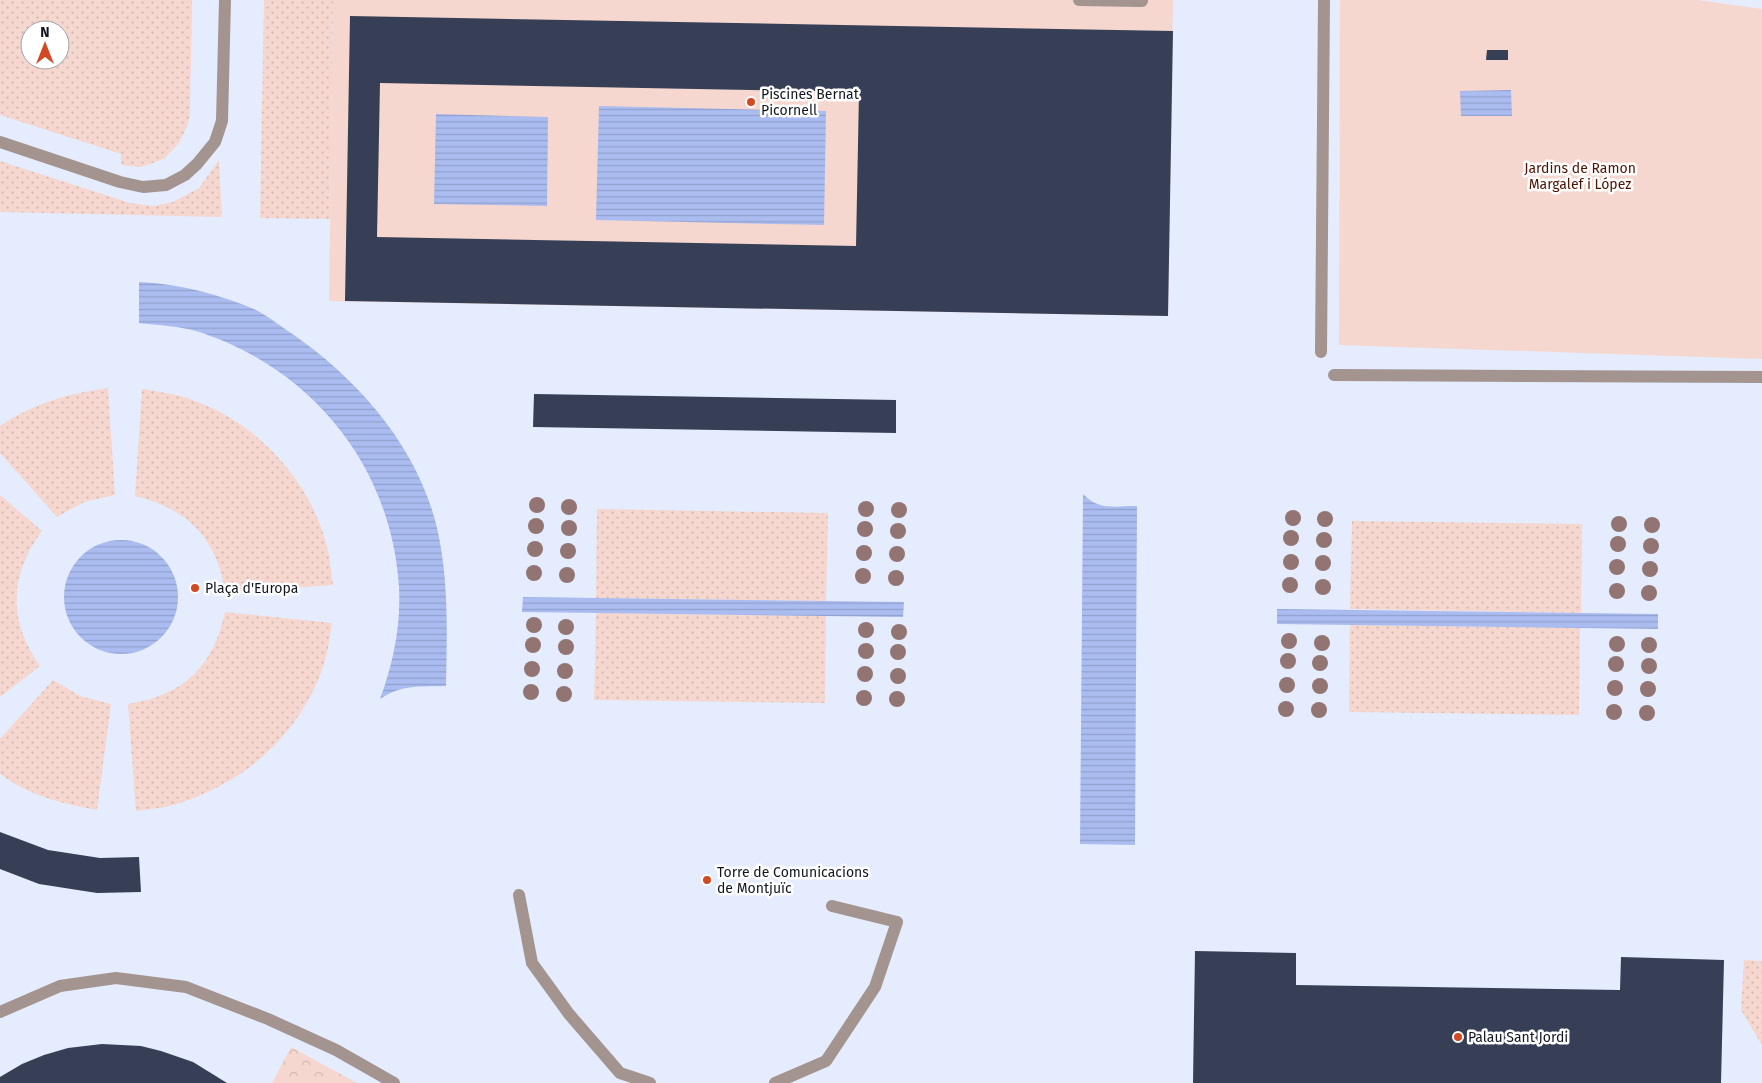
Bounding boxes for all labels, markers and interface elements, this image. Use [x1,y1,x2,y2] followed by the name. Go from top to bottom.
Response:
[20,20,70,70] north arrow
[40,24,50,41] text: N
[761,86,860,119] place label: Piscines Bernat Picornell
[745,96,757,108] marker: Piscines Bernat Picornell
[1524,160,1636,193] park label: Jardins de Ramon Margalef i López
[205,580,298,597] place label: Plaça d'Europa
[189,582,201,594] marker: Plaça d'Europa
[717,864,869,897] place label: Torre de Comunicacions de Montjuïc
[701,874,713,886] marker: Torre de Comunicacions de Montjuïc
[1468,1029,1568,1046] place label: Palau Sant Jordi
[1452,1031,1464,1043] marker: Palau Sant Jordi

